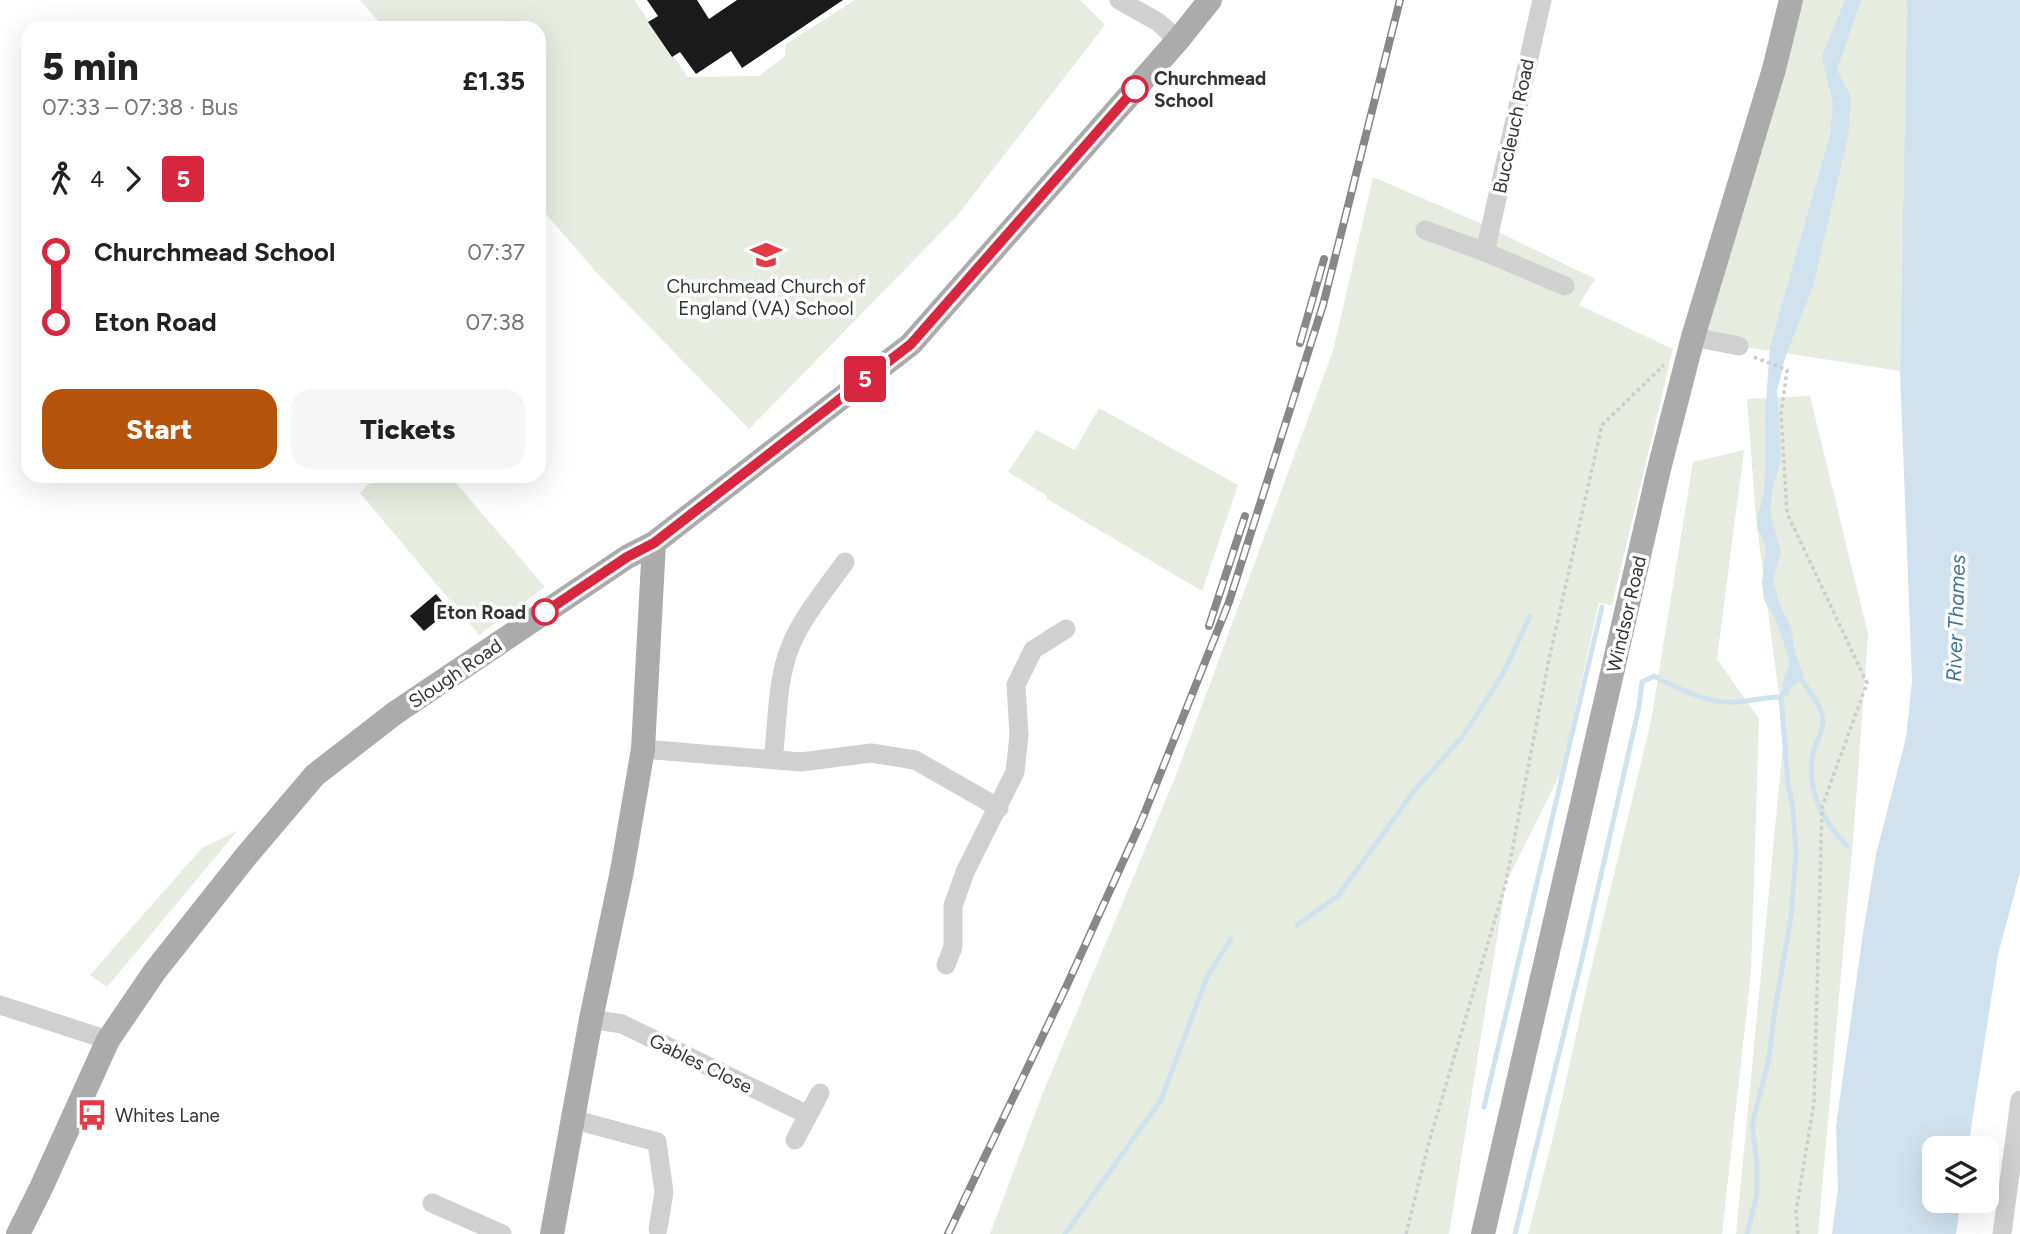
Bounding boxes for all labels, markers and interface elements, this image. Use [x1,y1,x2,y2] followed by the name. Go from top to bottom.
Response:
[42,44,139,90] text: 5 min
[1488,57,1539,196] street label: Buccleuch Road
[463,65,525,97] text: £1.35
[1154,67,1266,112] place label: Churchmead School
[1122,76,1148,102] marker: Churchmead School
[42,93,238,121] text: 07:33 – 07:38 · Bus
[42,160,80,198] icon: walk
[114,160,152,198] icon: forward
[176,164,190,193] text: 5
[90,165,104,193] text: 4
[94,236,335,268] text: Churchmead School
[467,238,525,266] text: 07:37
[749,238,783,272] school or university icon: Churchmead Church of England (VA) School
[666,275,866,320] place label: Churchmead Church of England (VA) School
[94,306,217,338] text: Eton Road
[465,308,525,336] text: 07:38
[842,356,888,402] line badge: 5
[858,364,872,393] text: 5
[42,389,277,469] button: Start
[291,389,525,469] button: Tickets
[1602,553,1651,675] street label: Windsor Road
[1941,554,1970,682] water label: River Thames
[532,599,558,625] marker: Eton Road
[436,601,526,624] place label: Eton Road
[404,634,506,713] street label: Slough Road
[646,1029,756,1098] street label: Gables Close
[75,1098,109,1132] bus stop icon: Whites Lane
[115,1104,220,1127] place label: Whites Lane
[1922,1136,1999,1213] map controls
[1922,1136,1999,1213] button: layers

